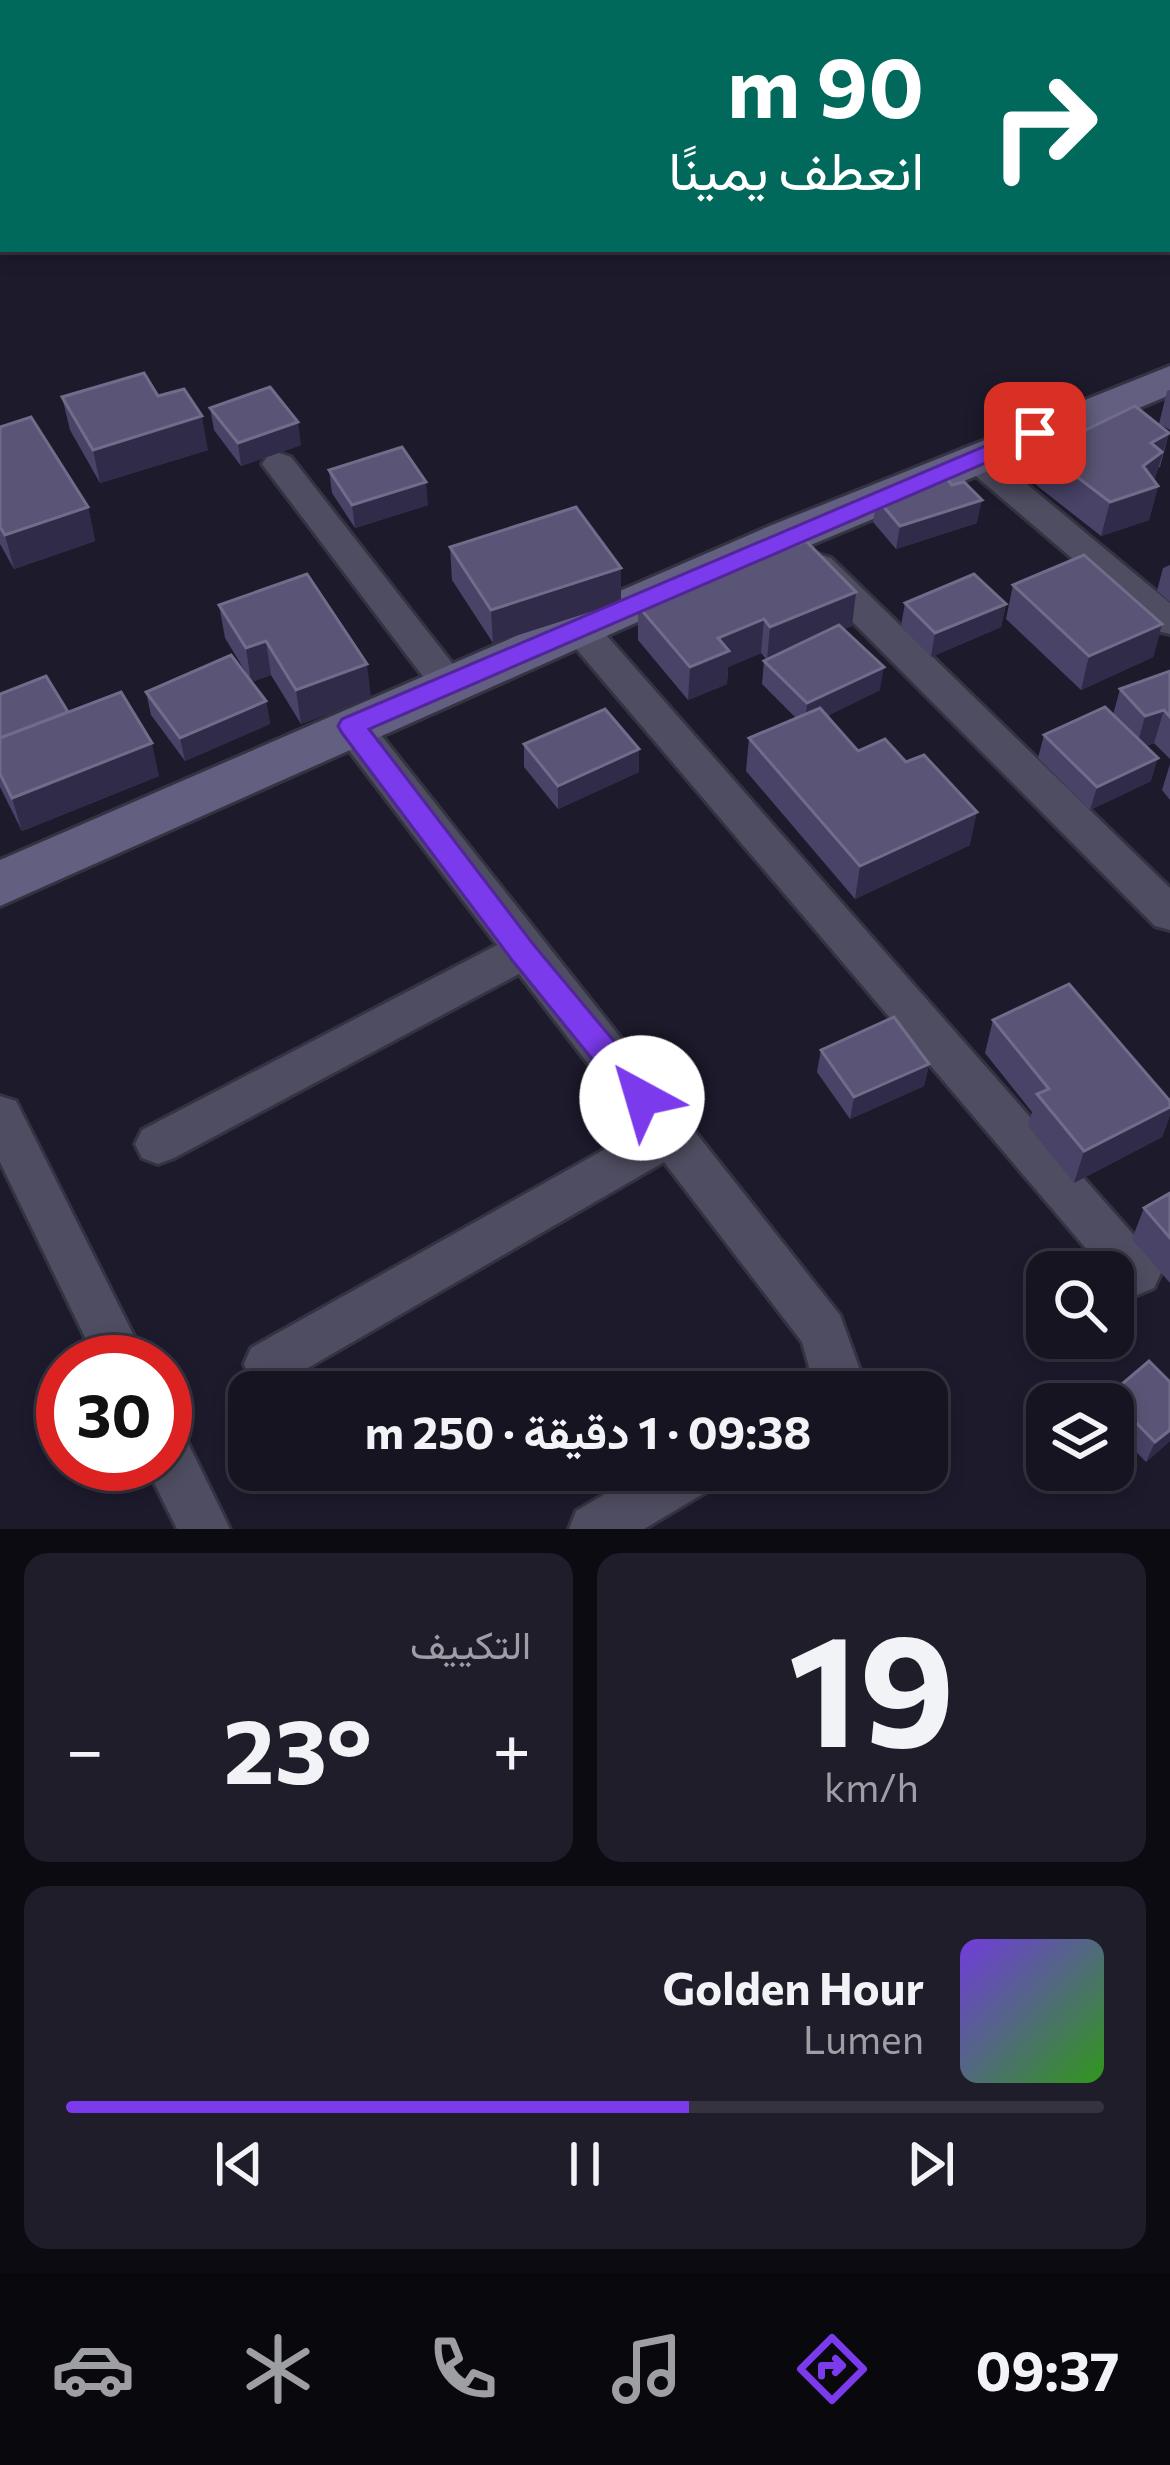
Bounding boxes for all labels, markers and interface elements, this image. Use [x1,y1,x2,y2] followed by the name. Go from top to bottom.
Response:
[727,33,924,135] text: 90 m
[966,48,1122,204] icon: right
[669,135,924,201] text: انعطف يمينًا
[984,382,1086,484] pin
[1002,400,1068,466] icon: arrive
[579,1035,705,1161] position arrow
[1026,1251,1134,1491] map controls
[1026,1251,1134,1359] button: search
[36,1335,192,1491] speed limit sign: 30
[1026,1383,1134,1491] button: layers
[365,1403,811,1458] text: 09:38 · 1 دقيقة · 250 m
[788,1588,955,1779] text: 19
[410,1619,531,1667] text: التكييف
[224,1692,372,1803] text: 23°
[66,1707,104,1788] text: −
[492,1707,531,1788] text: +
[824,1762,919,1810] text: km/h
[663,1959,924,2014] text: Golden Hour
[803,2014,924,2062] text: Lumen
[206,2131,272,2197] icon: previous
[552,2131,618,2197] icon: pause
[898,2131,964,2197] icon: next
[51,2327,135,2411] icon: car
[236,2327,320,2411] icon: climate
[421,2327,505,2411] icon: phone
[605,2327,689,2411] icon: music
[790,2327,874,2411] icon: directions
[975,2336,1120,2402] text: 09:37

